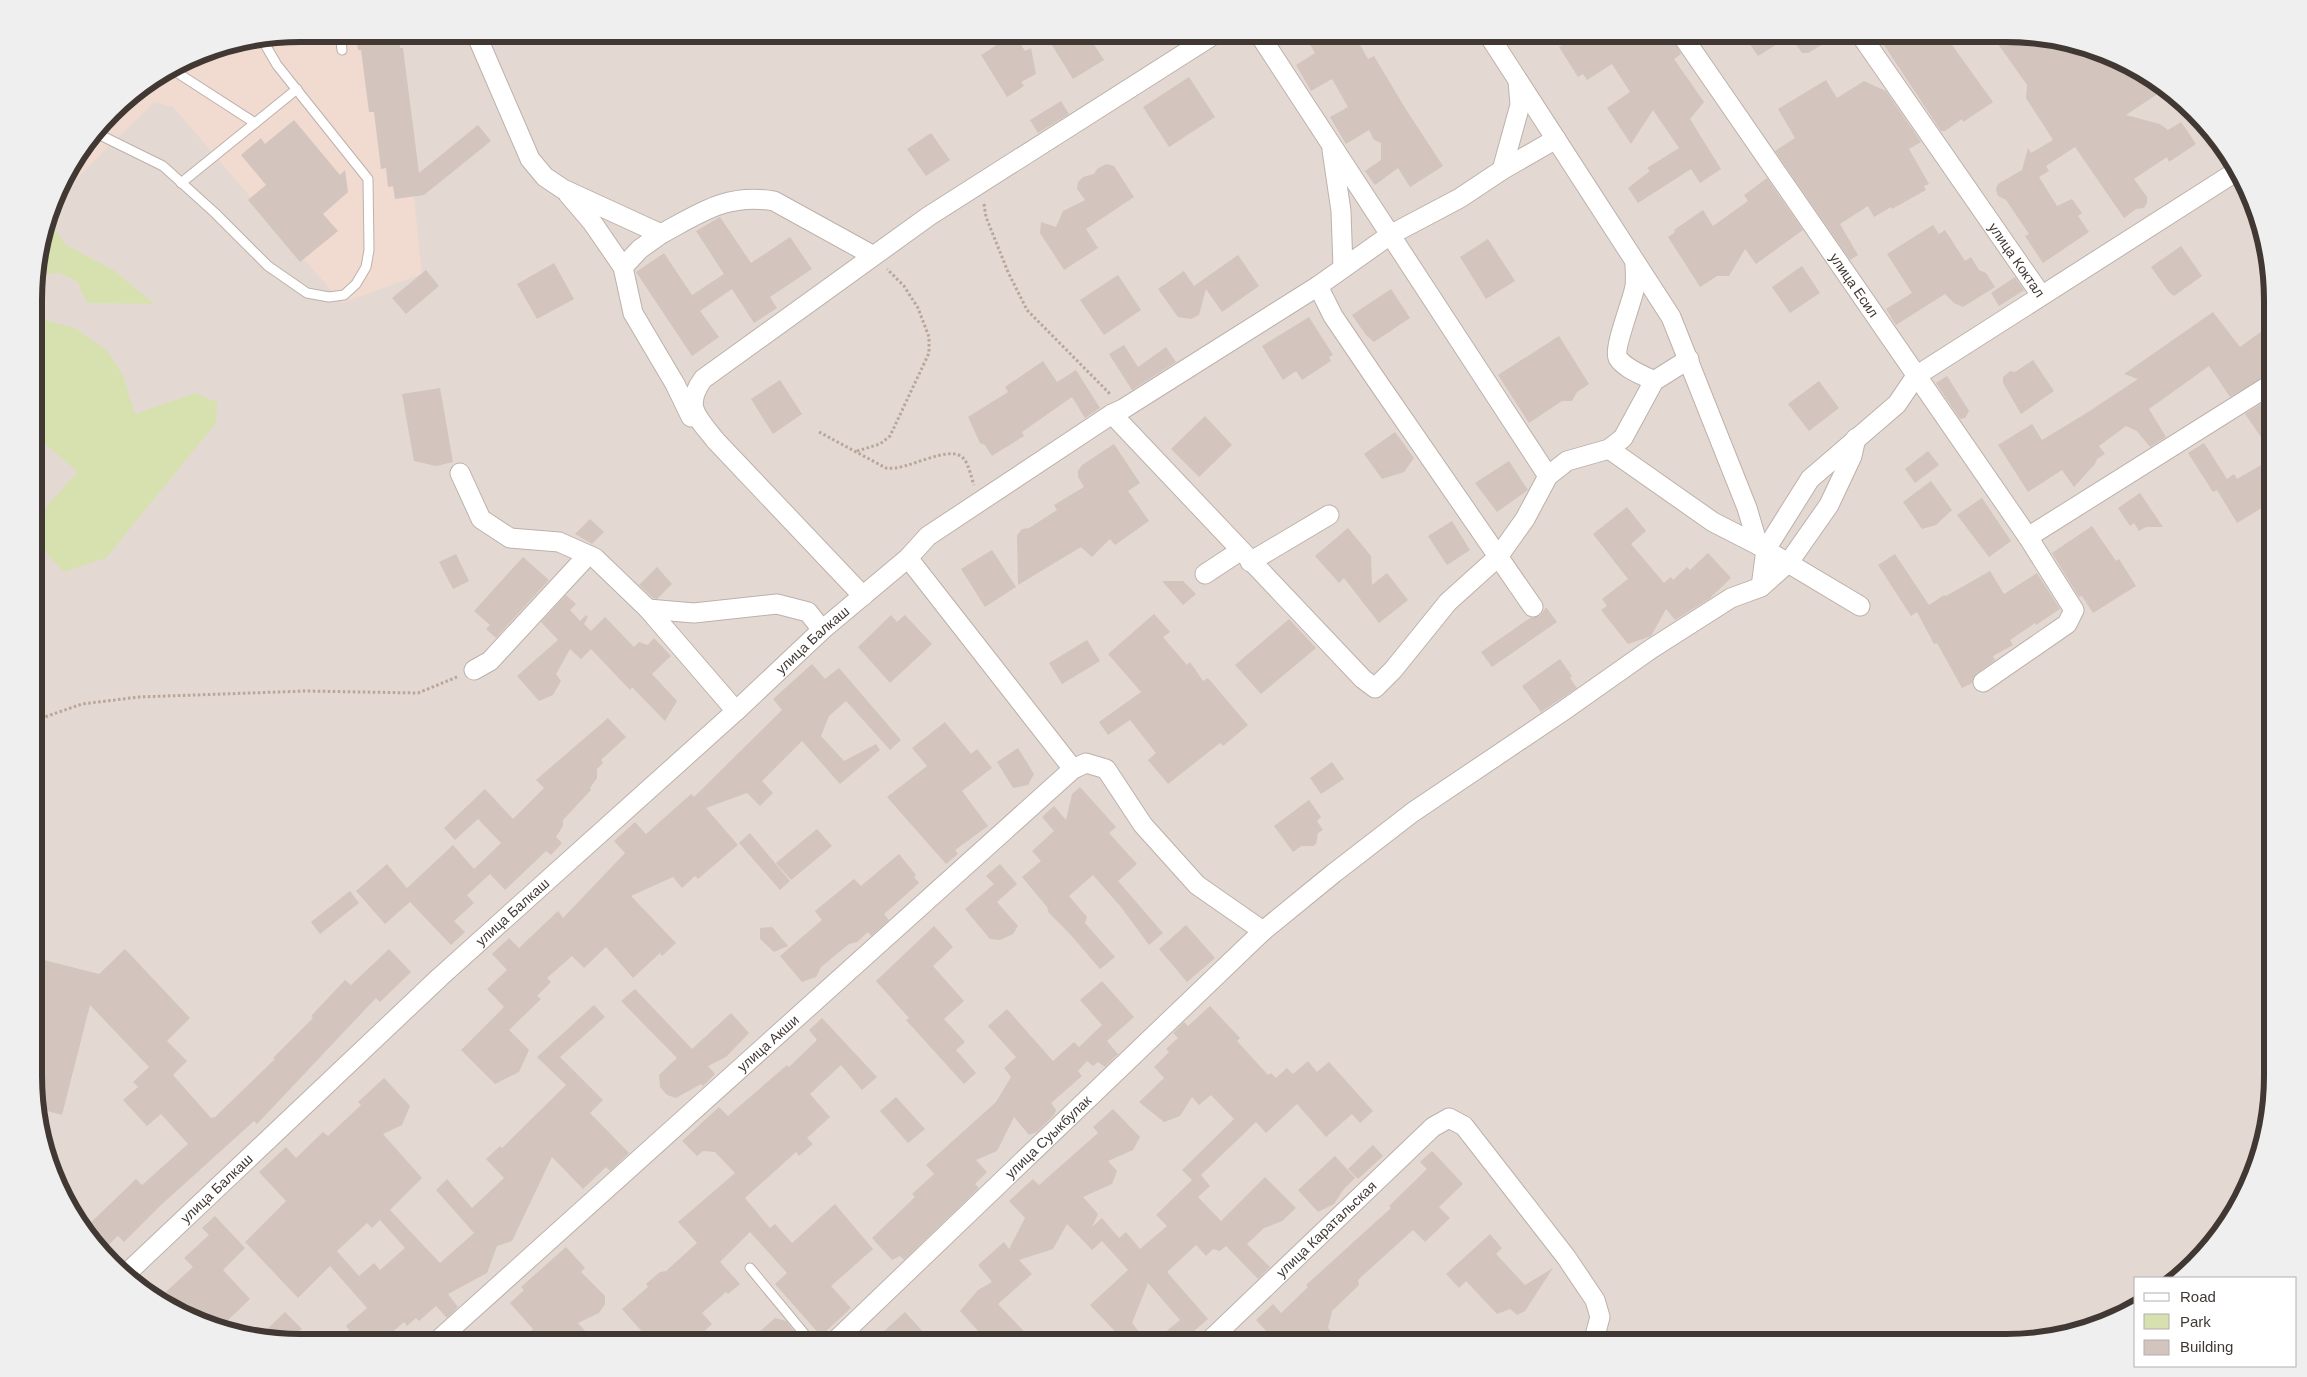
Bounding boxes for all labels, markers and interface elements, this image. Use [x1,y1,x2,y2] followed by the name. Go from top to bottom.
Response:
[1985,220,2048,300] street label: улица Коктал
[1826,250,1882,320] street label: улица Есил
[773,603,852,677] street label: улица Балкаш
[472,875,552,949] street label: улица Балкаш
[734,1012,802,1075] street label: улица Акши
[1002,1092,1095,1182] street label: улица Суыкбулак
[177,1151,256,1226] street label: улица Балкаш
[1273,1178,1380,1280] street label: улица Каратальская
[2134,1277,2297,1367] legend
[2180,1288,2216,1305] text: Road
[2180,1313,2211,1330] text: Park
[2180,1338,2233,1355] text: Building

